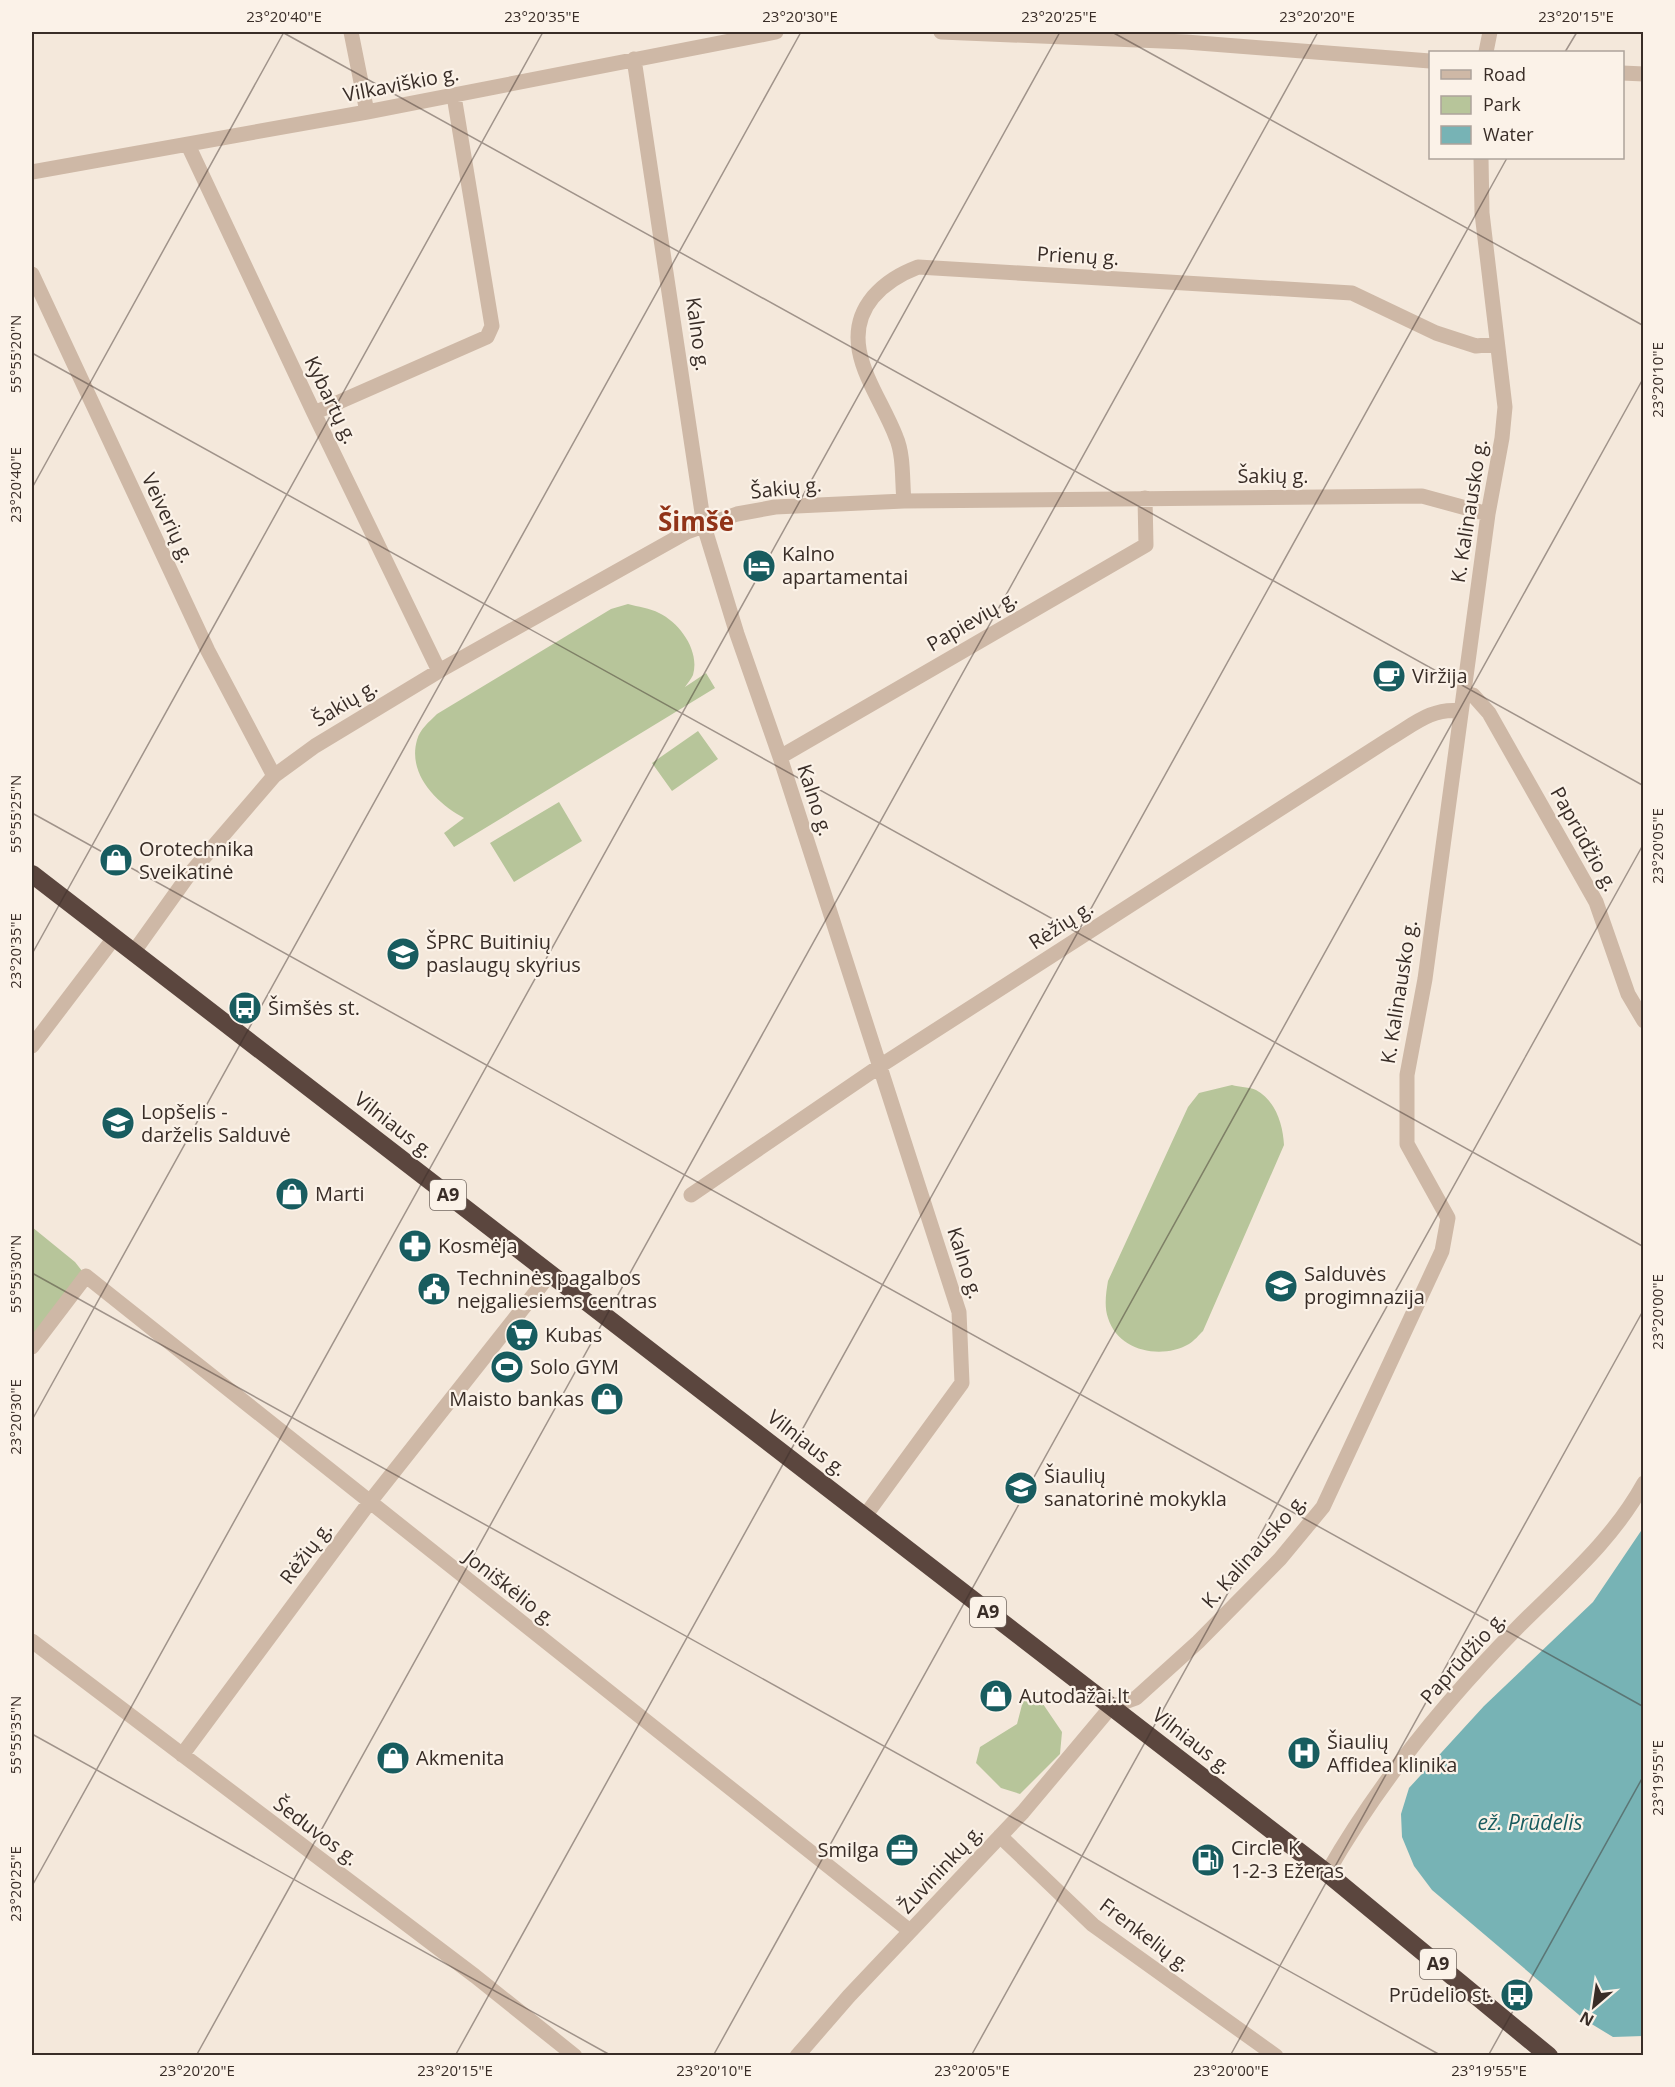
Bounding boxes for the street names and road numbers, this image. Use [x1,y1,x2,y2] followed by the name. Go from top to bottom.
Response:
[341,59,461,108] street label: Vilkaviškio g.
[1036,240,1120,271] street label: Prienų g.
[680,295,717,372] street label: Kalno g.
[299,351,364,448] street label: Kybartų g.
[1444,437,1493,585] street label: K. Kalinausko g.
[1237,462,1309,489] street label: Šakių g.
[136,468,201,567] street label: Veiverių g.
[749,470,823,505] street label: Šakių g.
[922,584,1022,657] street label: Papievių g.
[307,673,382,732] street label: Šakių g.
[791,760,840,839] street label: Kalno g.
[1545,782,1624,896] street label: Paprūdžio g.
[1023,894,1098,955] street label: Rėžių g.
[1374,918,1423,1066] street label: K. Kalinausko g.
[349,1085,439,1164] street label: Vilniaus g.
[430,1180,466,1210] road number: A9
[941,1223,990,1302] street label: Kalno g.
[762,1403,852,1482] street label: Vilniaus g.
[1195,1488,1312,1614] street label: K. Kalinausko g.
[273,1516,338,1589] street label: Rėžių g.
[457,1542,562,1632] street label: Joniškėlio g.
[970,1597,1006,1627] road number: A9
[1414,1606,1511,1710] street label: Paprūdžio g.
[1147,1701,1237,1780] street label: Vilniaus g.
[268,1790,364,1871] street label: Šeduvos g.
[892,1818,989,1919] street label: Žuvininkų g.
[1094,1891,1196,1978] street label: Frenkelių g.
[1420,1949,1456,1979] road number: A9

